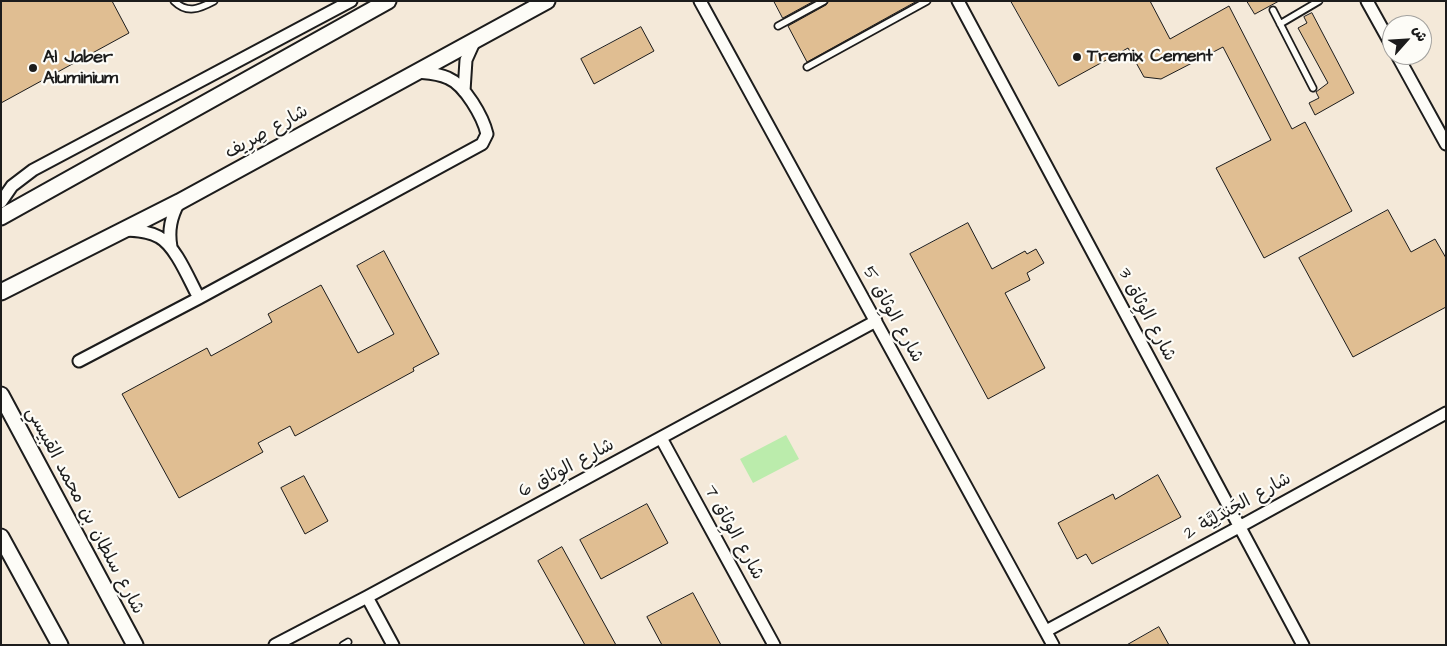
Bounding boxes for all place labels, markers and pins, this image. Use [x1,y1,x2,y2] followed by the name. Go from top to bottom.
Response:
[1087,46,1213,68] place label: Tremix Cement
[43,47,118,90] place label: Al Jaber Aluminium
[1071,51,1083,63] marker: Tremix Cement
[27,62,39,74] marker: Al Jaber Aluminium

